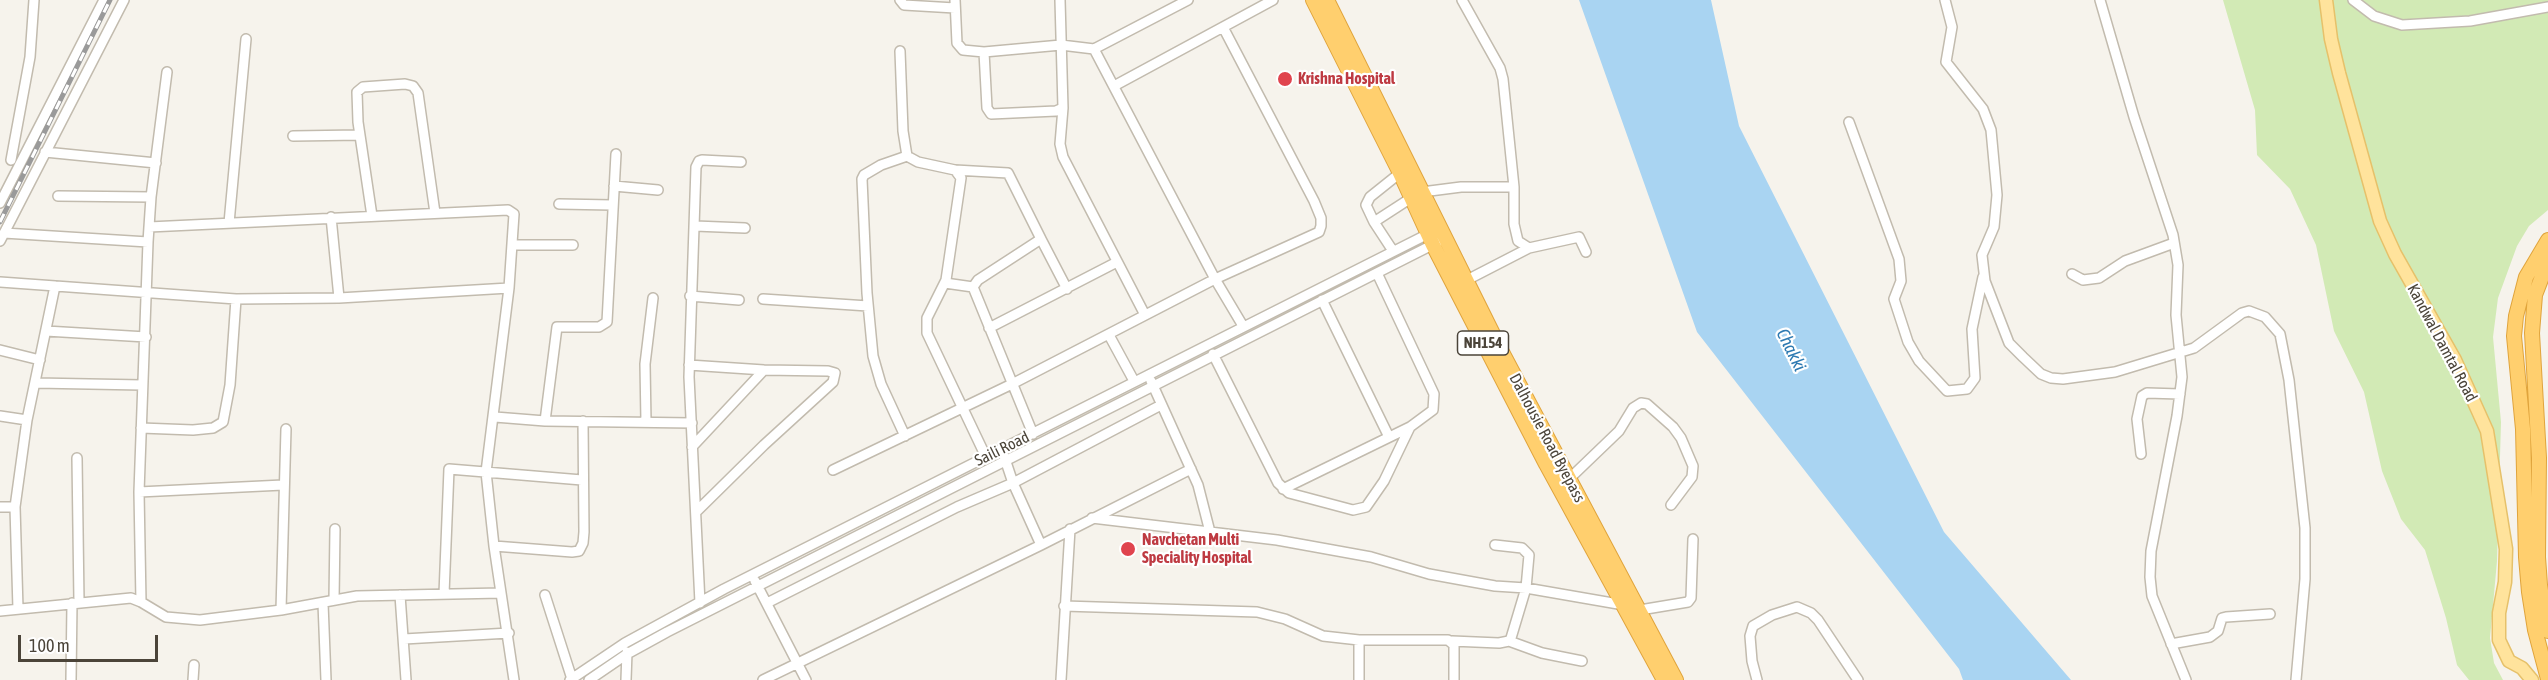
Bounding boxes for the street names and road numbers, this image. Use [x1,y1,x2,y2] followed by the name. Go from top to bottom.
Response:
[2403,281,2481,405] street label: Kandwal Damtal Road
[1458,331,1508,355] road number: NH154
[1505,370,1589,506] street label: Dalhousie Road Byepass
[972,428,1032,470] street label: Saili Road

